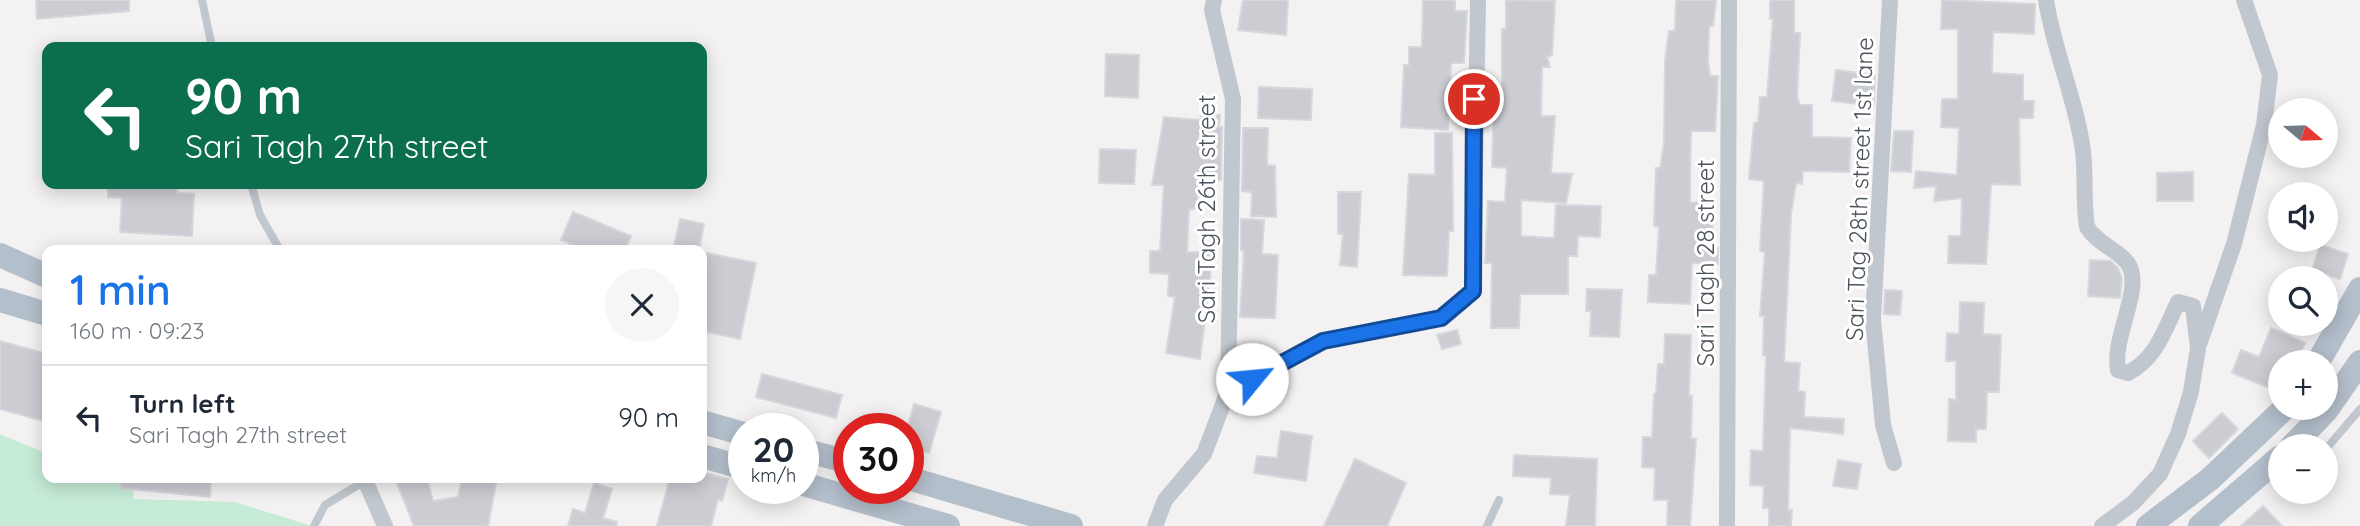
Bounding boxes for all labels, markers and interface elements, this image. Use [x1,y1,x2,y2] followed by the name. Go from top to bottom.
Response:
[1839,37,1879,341] street label: Sari Tag 28th street 1st lane
[185,65,302,126] text: 90 m
[1444,69,1504,129] pin
[70,70,161,161] icon: left
[1455,80,1493,118] icon: arrive
[1191,95,1221,323] street label: Sari Tagh 26th street
[2268,98,2338,168] north arrow
[2268,98,2338,504] map controls
[185,126,488,166] text: Sari Tagh 27th street
[1690,160,1720,366] street label: Sari Tagh 28 street
[2268,182,2338,252] button: sound
[70,263,171,316] text: 1 min
[2268,266,2338,336] button: search
[605,268,679,342] button: close
[70,316,204,345] text: 160 m · 09:23
[1215,342,1289,416] position arrow
[2268,350,2338,420] button: +
[129,387,236,420] text: Turn left
[70,399,108,437] icon: left
[618,401,679,434] text: 90 m
[833,413,924,504] speed limit sign: 30
[129,420,347,449] text: Sari Tagh 27th street
[753,427,794,471] text: 20
[2268,434,2338,504] button: −
[751,464,796,487] text: km/h

